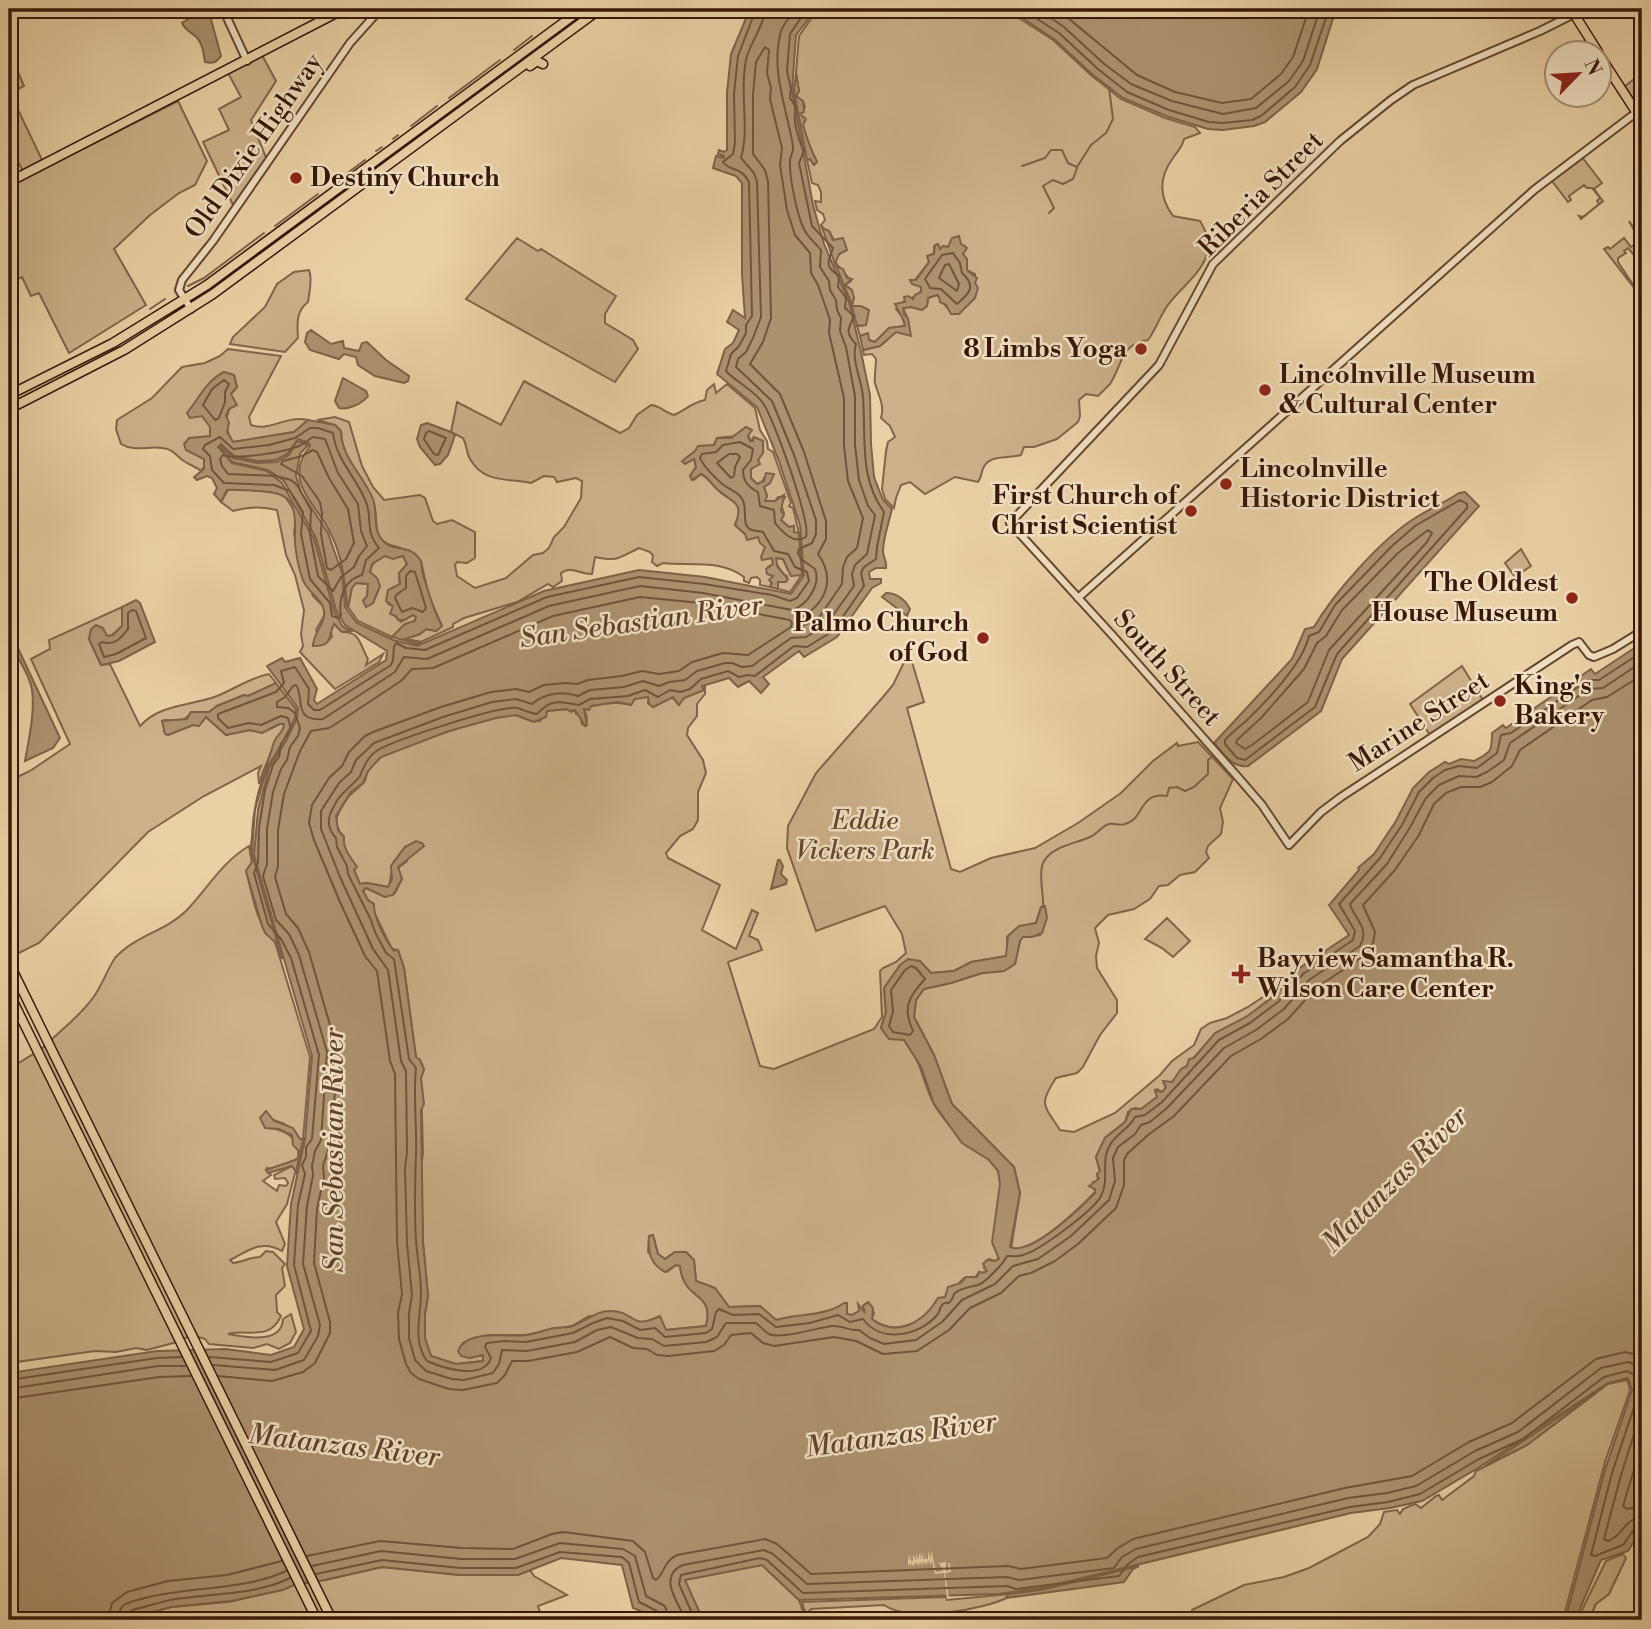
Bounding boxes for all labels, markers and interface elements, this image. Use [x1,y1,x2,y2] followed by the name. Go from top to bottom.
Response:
[1542,38,1612,108] north arrow
[178,47,330,245] street label: Old Dixie Highway
[1578,55,1607,79] text: N
[1192,125,1330,263] street label: Riberia Street
[310,162,500,194] place label: Destiny Church
[288,170,304,186] marker: Destiny Church
[963,333,1128,365] place label: 8 Limbs Yoga
[1133,341,1149,357] marker: 8 Limbs Yoga
[1279,359,1536,421] place label: Lincolnville Museum & Cultural Center
[1257,382,1273,398] marker: Lincolnville Museum & Cultural Center
[1240,453,1441,515] place label: Lincolnville Historic District
[1218,476,1234,492] marker: Lincolnville Historic District
[991,480,1180,542] place label: First Church of Christ Scientist
[1183,503,1199,519] marker: First Church of Christ Scientist
[1371,567,1559,629] place label: The Oldest House Museum
[517,587,766,656] water label: San Sebastian River
[1564,590,1580,606] marker: The Oldest House Museum
[1106,603,1228,733] street label: South Street
[793,607,969,669] place label: Palmo Church of God
[975,630,991,646] marker: Palmo Church of God
[1343,665,1495,779] street label: Marine Street
[1514,670,1605,732] place label: King's Bakery
[1492,693,1508,709] marker: King's Bakery
[796,805,935,867] park label: Eddie Vickers Park
[1256,943,1514,1005] place label: Bayview Samantha R. Wilson Care Center
[1231,964,1251,984] marker: Bayview Samantha R. Wilson Care Center
[317,1026,352,1272] water label: San Sebastian River
[1314,1099,1476,1261] water label: Matanzas River
[803,1404,1000,1466] water label: Matanzas River
[246,1417,443,1475] water label: Matanzas River

